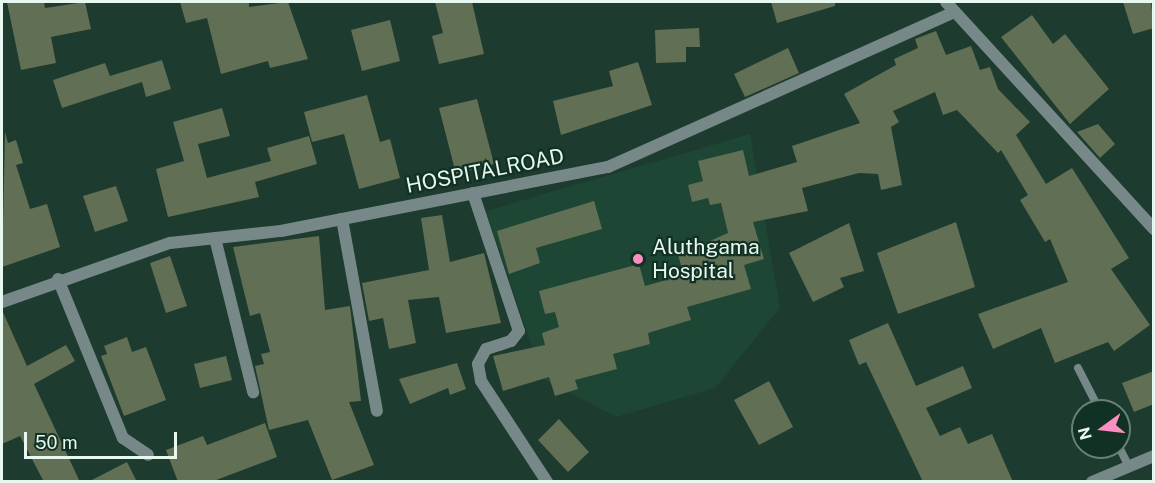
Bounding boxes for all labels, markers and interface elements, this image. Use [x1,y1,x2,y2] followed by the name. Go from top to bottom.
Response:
[404,143,566,199] street label: HOSPITALROAD
[652,234,760,284] place label: Aluthgama Hospital
[629,250,647,268] marker: Aluthgama Hospital
[1071,399,1131,459] north arrow
[27,420,180,458] scale bar
[1074,425,1096,442] text: N
[35,432,78,453] text: 50 m

